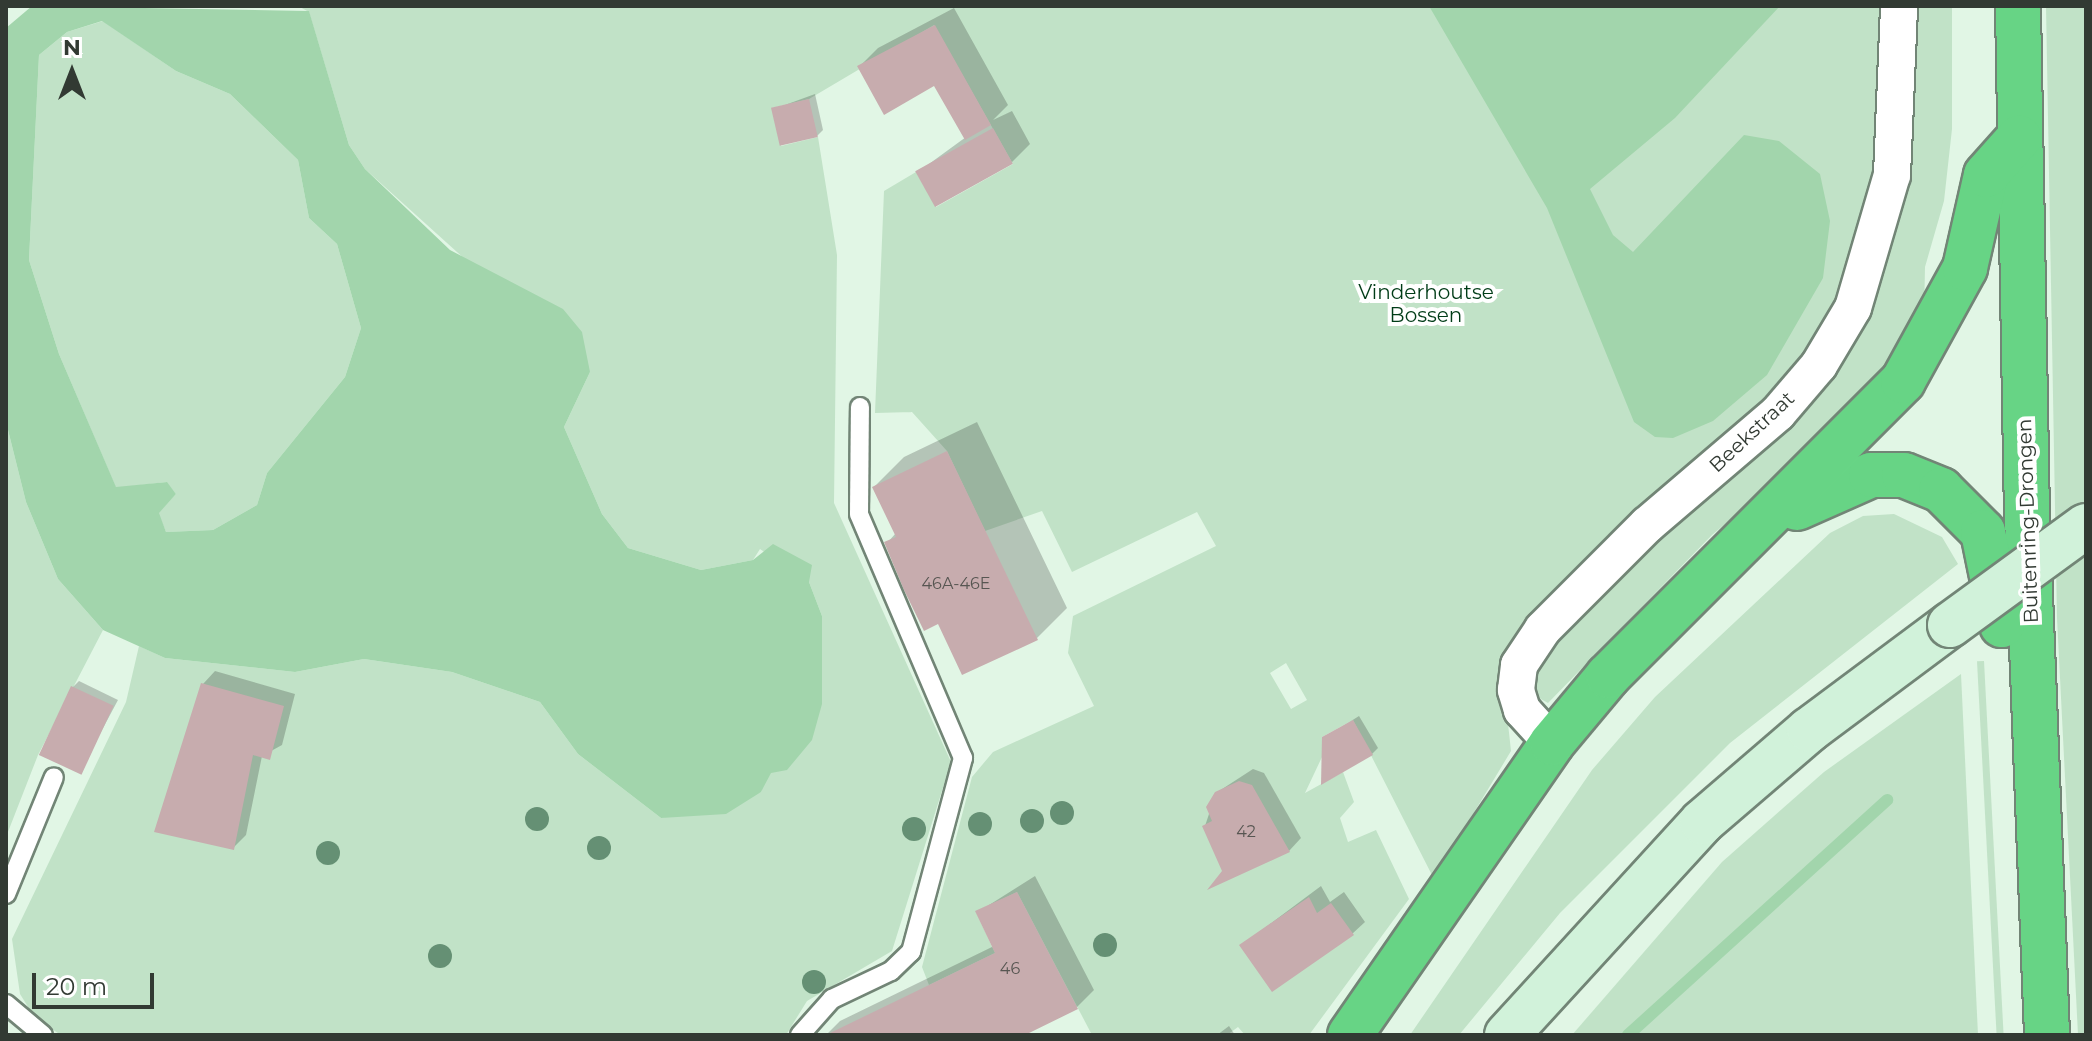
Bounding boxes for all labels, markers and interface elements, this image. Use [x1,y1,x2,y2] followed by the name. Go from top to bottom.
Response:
[32,32,112,112] north arrow
[63,34,81,61] text: N
[1358,281,1494,328] park label: Vinderhoutse Bossen
[1704,387,1800,477] street label: Beekstraat
[2012,418,2044,624] street label: Buitenring-Drongen
[922,574,990,594] house number: 46A-46E
[1236,822,1256,842] house number: 42
[36,957,158,1007] scale bar
[1000,959,1020,979] house number: 46
[46,972,107,1001] text: 20 m

